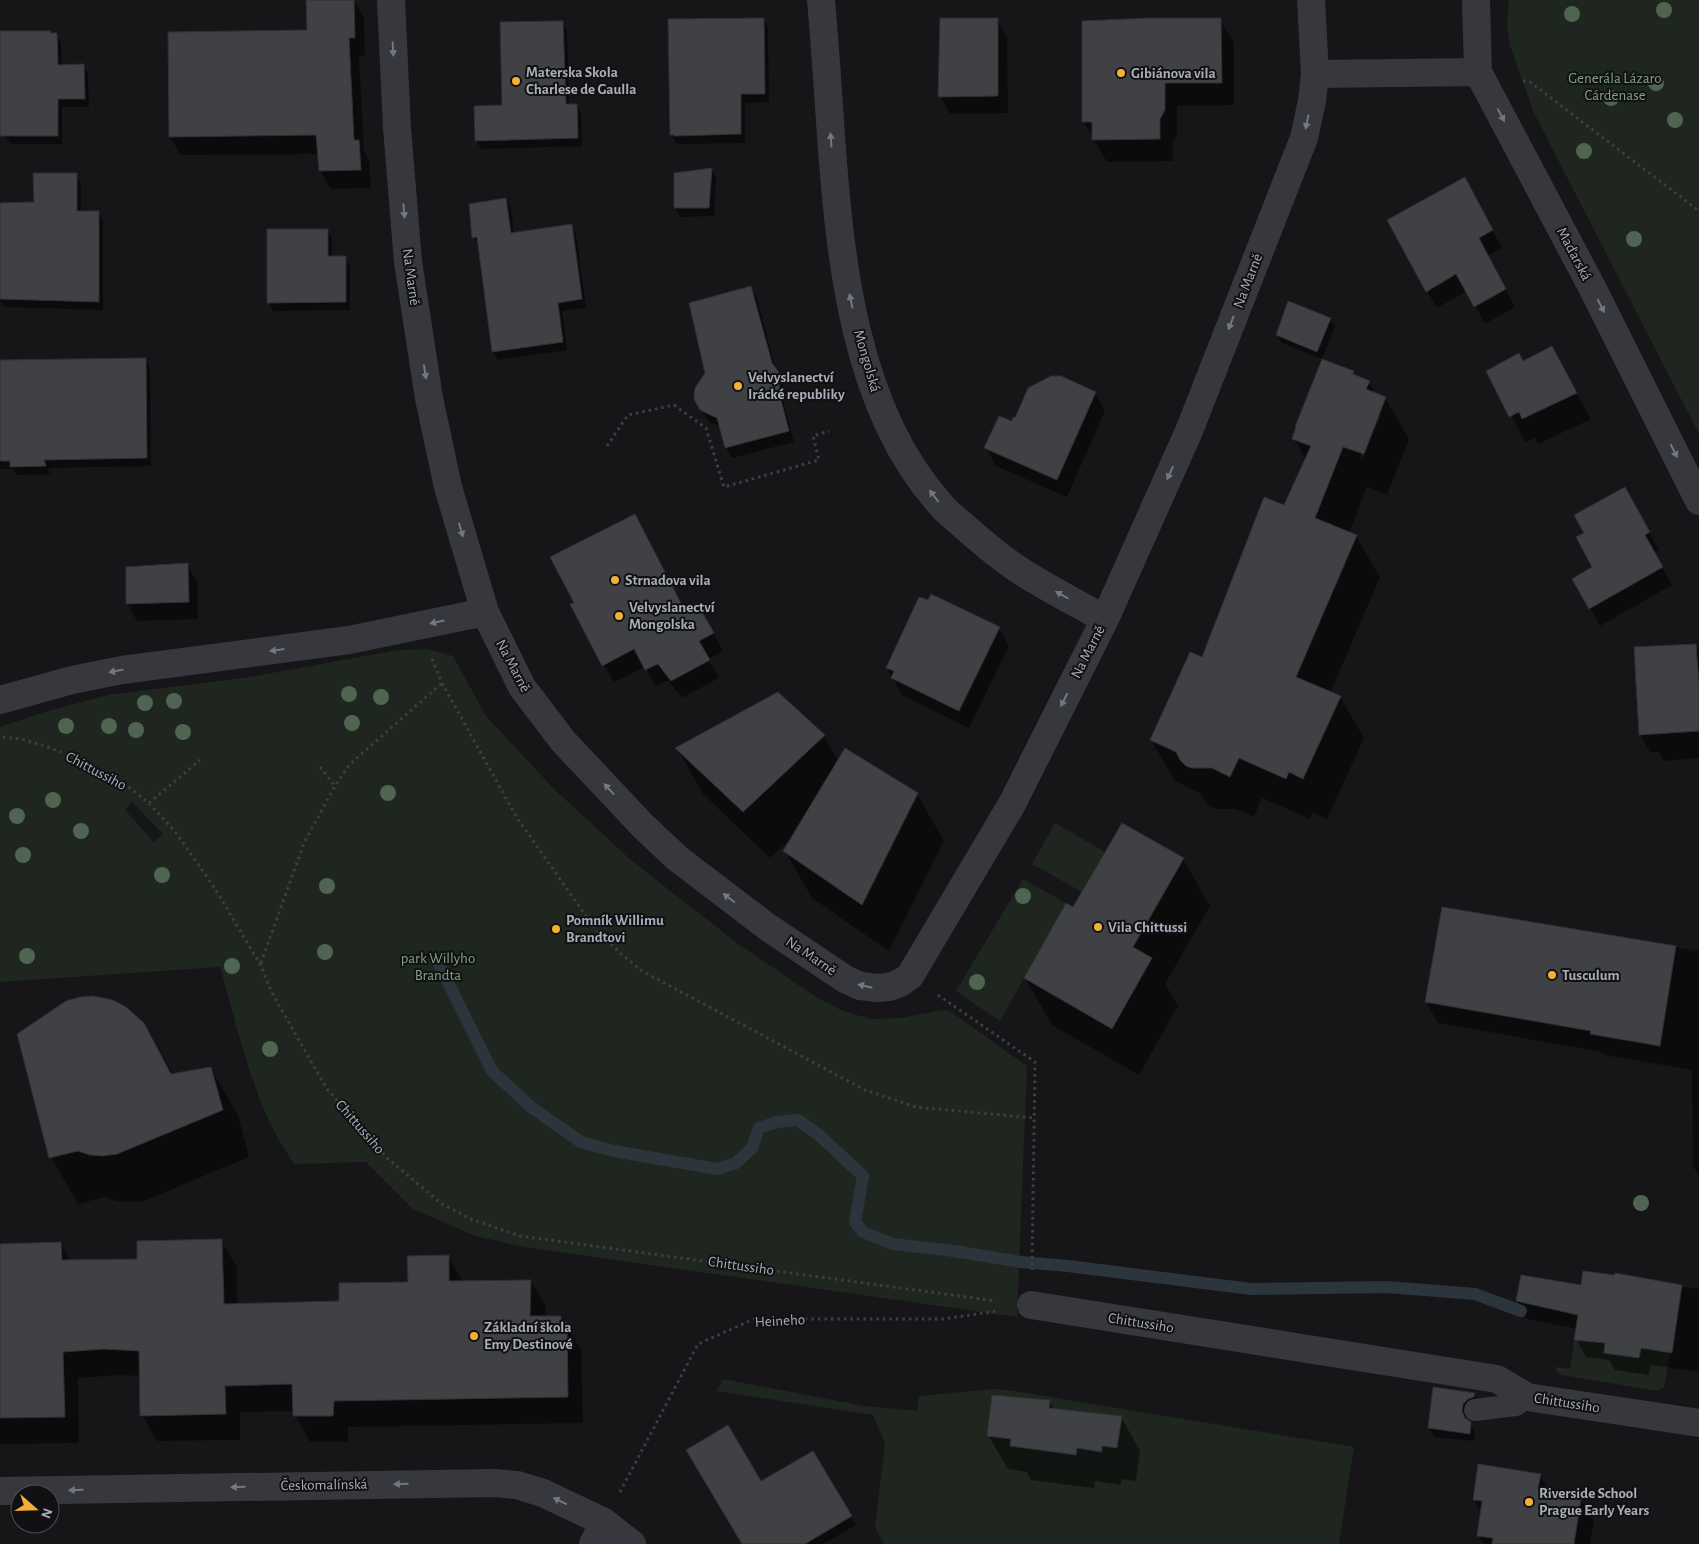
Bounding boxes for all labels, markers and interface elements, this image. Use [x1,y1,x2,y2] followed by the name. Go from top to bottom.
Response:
[390,41,398,57] one-way arrow
[526,65,636,97] place label: Materska Skola Charlese de Gaulla
[1131,66,1216,81] place label: Gibiánova vila
[1115,67,1127,79] marker: Gibiánova vila
[1568,71,1662,103] park label: Generála Lázaro Cárdenase
[510,75,522,87] marker: Materska Skola Charlese de Gaulla
[1497,108,1505,123] one-way arrow
[1303,115,1311,130] one-way arrow
[827,131,835,147] one-way arrow
[400,203,408,219] one-way arrow
[1554,225,1594,283] street label: Maďarská
[400,248,422,307] street label: Na Marně
[1231,251,1265,310] street label: Na Marně
[847,293,855,308] one-way arrow
[1597,299,1605,313] one-way arrow
[1227,316,1235,331] one-way arrow
[851,328,883,394] street label: Mongolská
[421,364,429,380] one-way arrow
[748,370,845,402] place label: Velvyslanectví Irácké republiky
[732,380,744,392] marker: Velvyslanectví Irácké republiky
[1670,444,1678,458] one-way arrow
[1165,466,1174,481] one-way arrow
[929,489,939,503] one-way arrow
[457,523,465,538] one-way arrow
[625,573,711,588] place label: Strnadova vila
[609,574,621,586] marker: Strnadova vila
[1056,590,1069,599] one-way arrow
[629,600,716,632] place label: Velvyslanectví Mongolska
[613,610,625,622] marker: Velvyslanectví Mongolska
[429,618,445,626] one-way arrow
[1068,623,1108,681] street label: Na Marně
[493,637,533,695] street label: Na Marně
[269,646,285,654] one-way arrow
[108,667,124,675] one-way arrow
[1060,693,1068,707] one-way arrow
[63,749,129,793] street label: Chittussiho
[603,784,615,796] one-way arrow
[723,892,736,903] one-way arrow
[566,913,664,945] place label: Pomník Willimu Brandtovi
[1108,920,1187,935] place label: Vila Chittussi
[1092,921,1104,933] marker: Vila Chittussi
[550,923,562,935] marker: Pomník Willimu Brandtovi
[783,934,839,978] street label: Na Marně
[401,951,475,983] park label: park Willyho Brandta
[1562,968,1620,983] place label: Tusculum
[1546,969,1558,981] marker: Tusculum
[857,982,872,990] one-way arrow
[333,1097,387,1157] street label: Chittussiho
[707,1254,775,1278] street label: Chittussiho
[1107,1310,1175,1336] street label: Chittussiho
[754,1312,806,1330] street label: Heineho
[484,1320,573,1352] place label: Základní škola Emy Destinové
[468,1330,480,1342] marker: Základní škola Emy Destinové
[1533,1390,1601,1416] street label: Chittussiho
[280,1476,368,1493] street label: Českomalínská
[393,1480,409,1488] one-way arrow
[230,1483,246,1491] one-way arrow
[10,1484,60,1534] north arrow
[68,1486,84,1494] one-way arrow
[1539,1486,1649,1518] place label: Riverside School Prague Early Years
[1523,1496,1535,1508] marker: Riverside School Prague Early Years
[553,1497,567,1505] one-way arrow
[38,1506,55,1520] text: N

